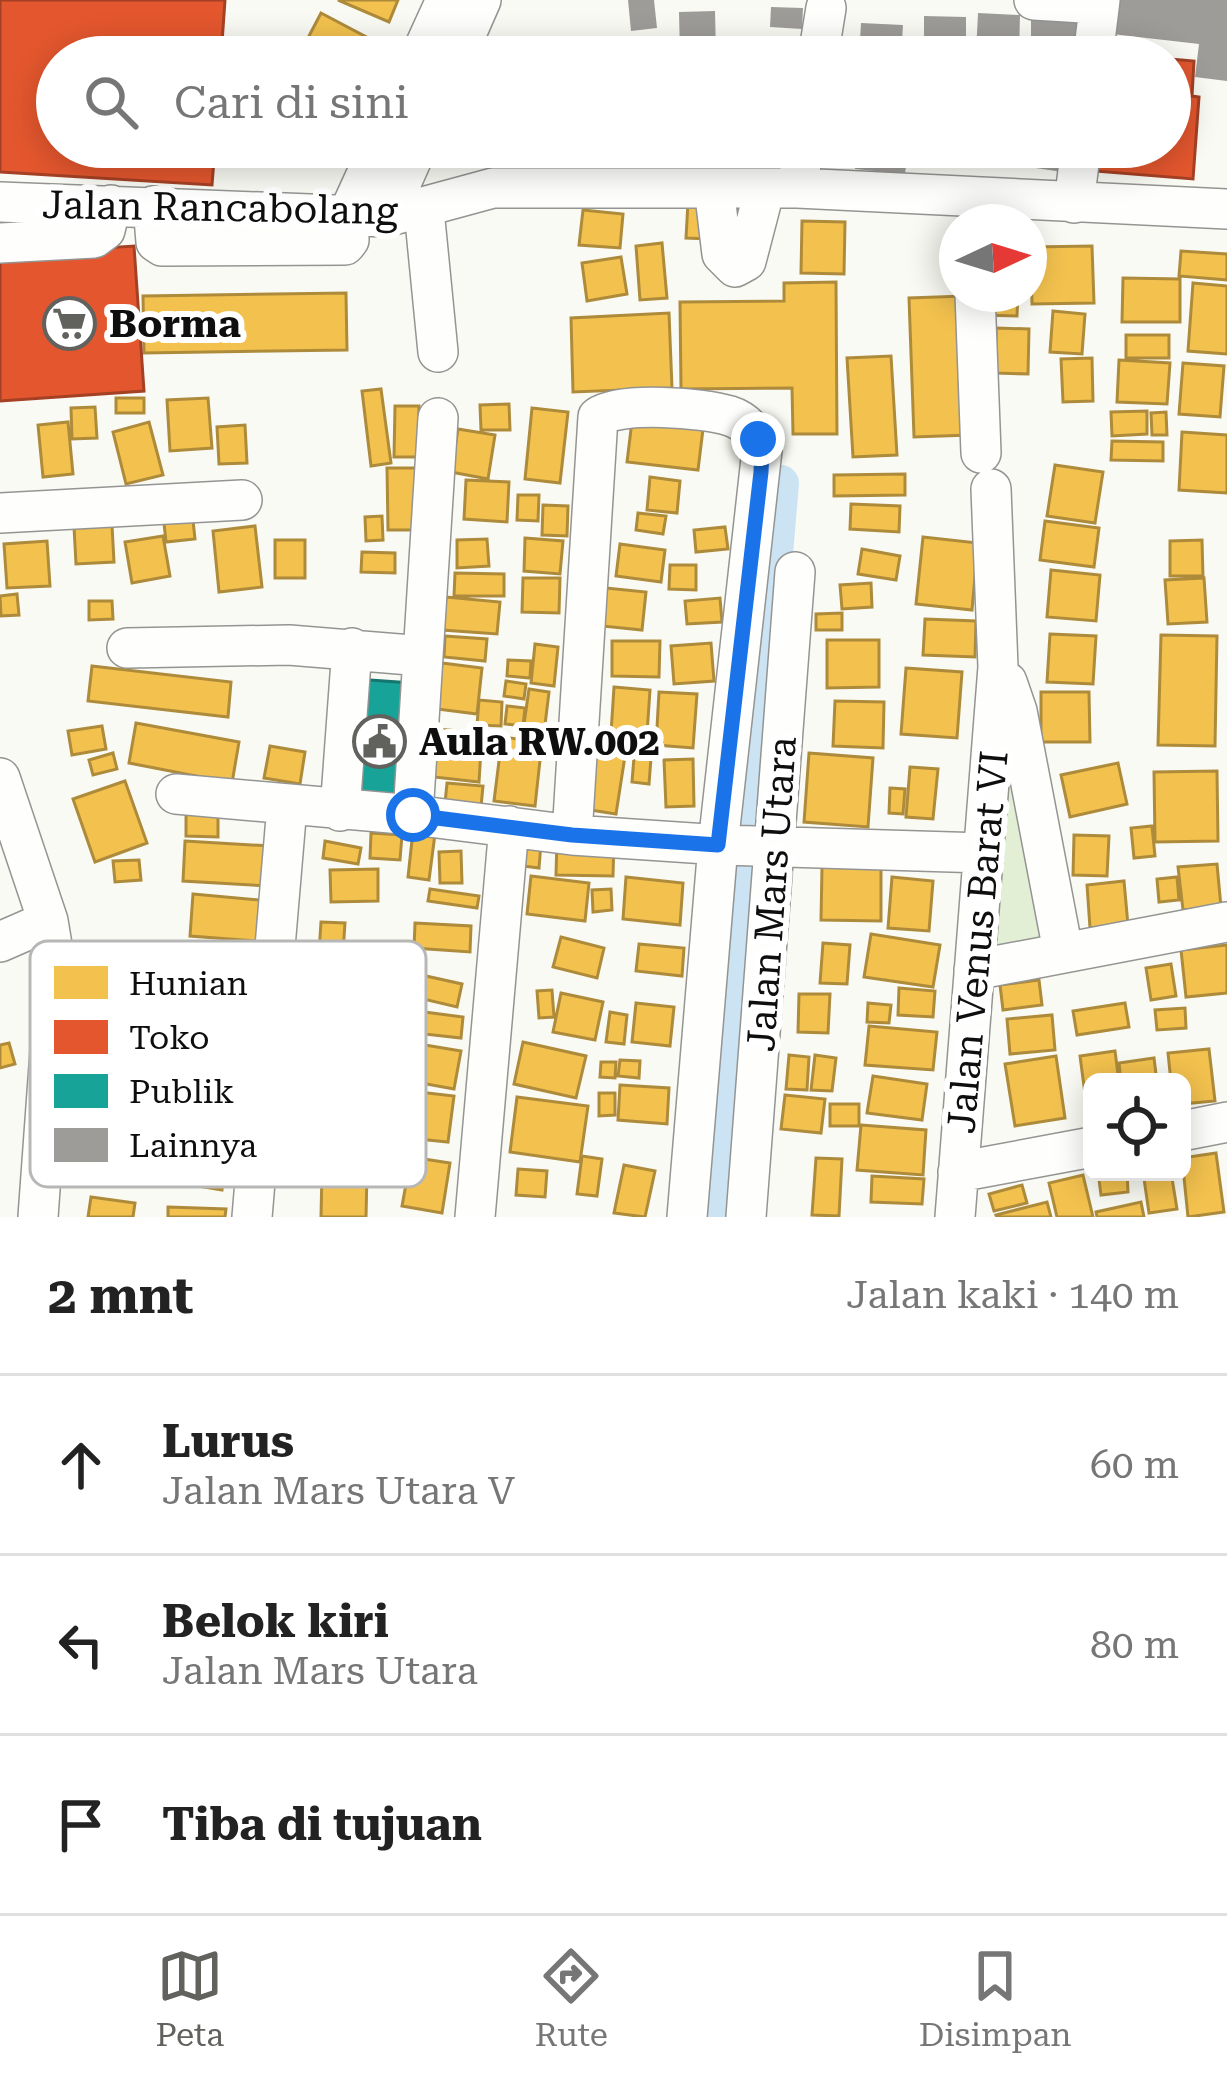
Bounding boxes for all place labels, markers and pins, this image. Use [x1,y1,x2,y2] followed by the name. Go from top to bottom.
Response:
[42,295,98,351] supermarket icon: Borma
[109,301,241,347] place label: Borma
[352,713,408,769] public building icon: Aula RW.002
[419,719,660,765] place label: Aula RW.002

